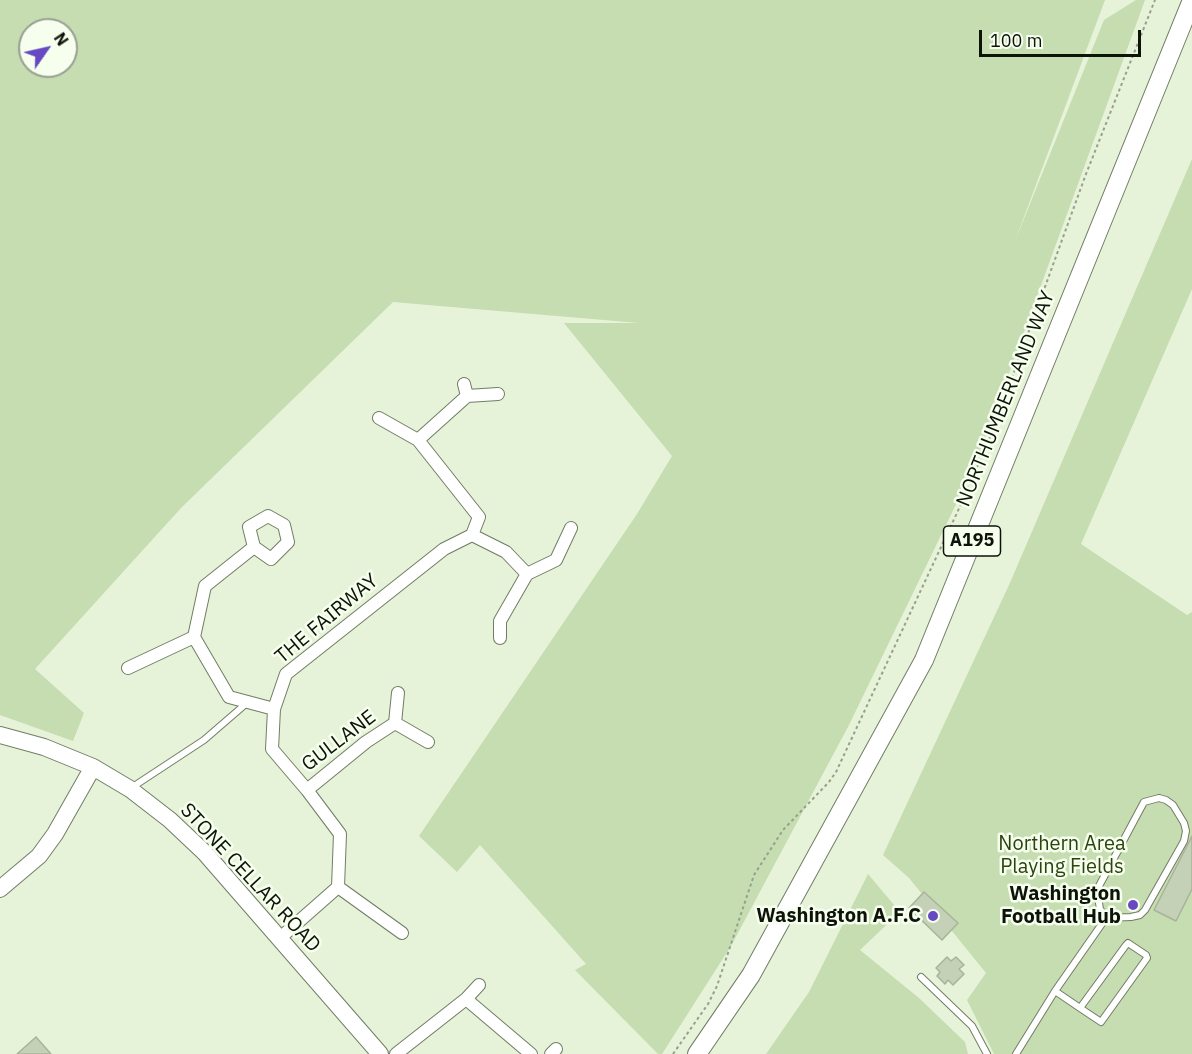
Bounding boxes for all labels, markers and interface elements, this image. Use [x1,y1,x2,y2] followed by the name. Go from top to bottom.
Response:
[18,18,78,78] north arrow
[982,18,1144,56] scale bar
[50,29,73,49] text: N
[990,29,1042,52] text: 100 m
[952,288,1060,510] street label: NORTHUMBERLAND WAY
[944,526,1000,556] road number: A195
[271,569,383,669] street label: THE FAIRWAY
[297,705,381,777] street label: GULLANE
[175,799,325,957] street label: STONE CELLAR ROAD
[998,832,1126,879] park label: Northern Area Playing Fields
[1001,882,1121,929] place label: Washington Football Hub
[1126,898,1140,912] marker: Washington Football Hub
[756,904,921,928] place label: Washington A.F.C
[926,909,940,923] marker: Washington A.F.C

